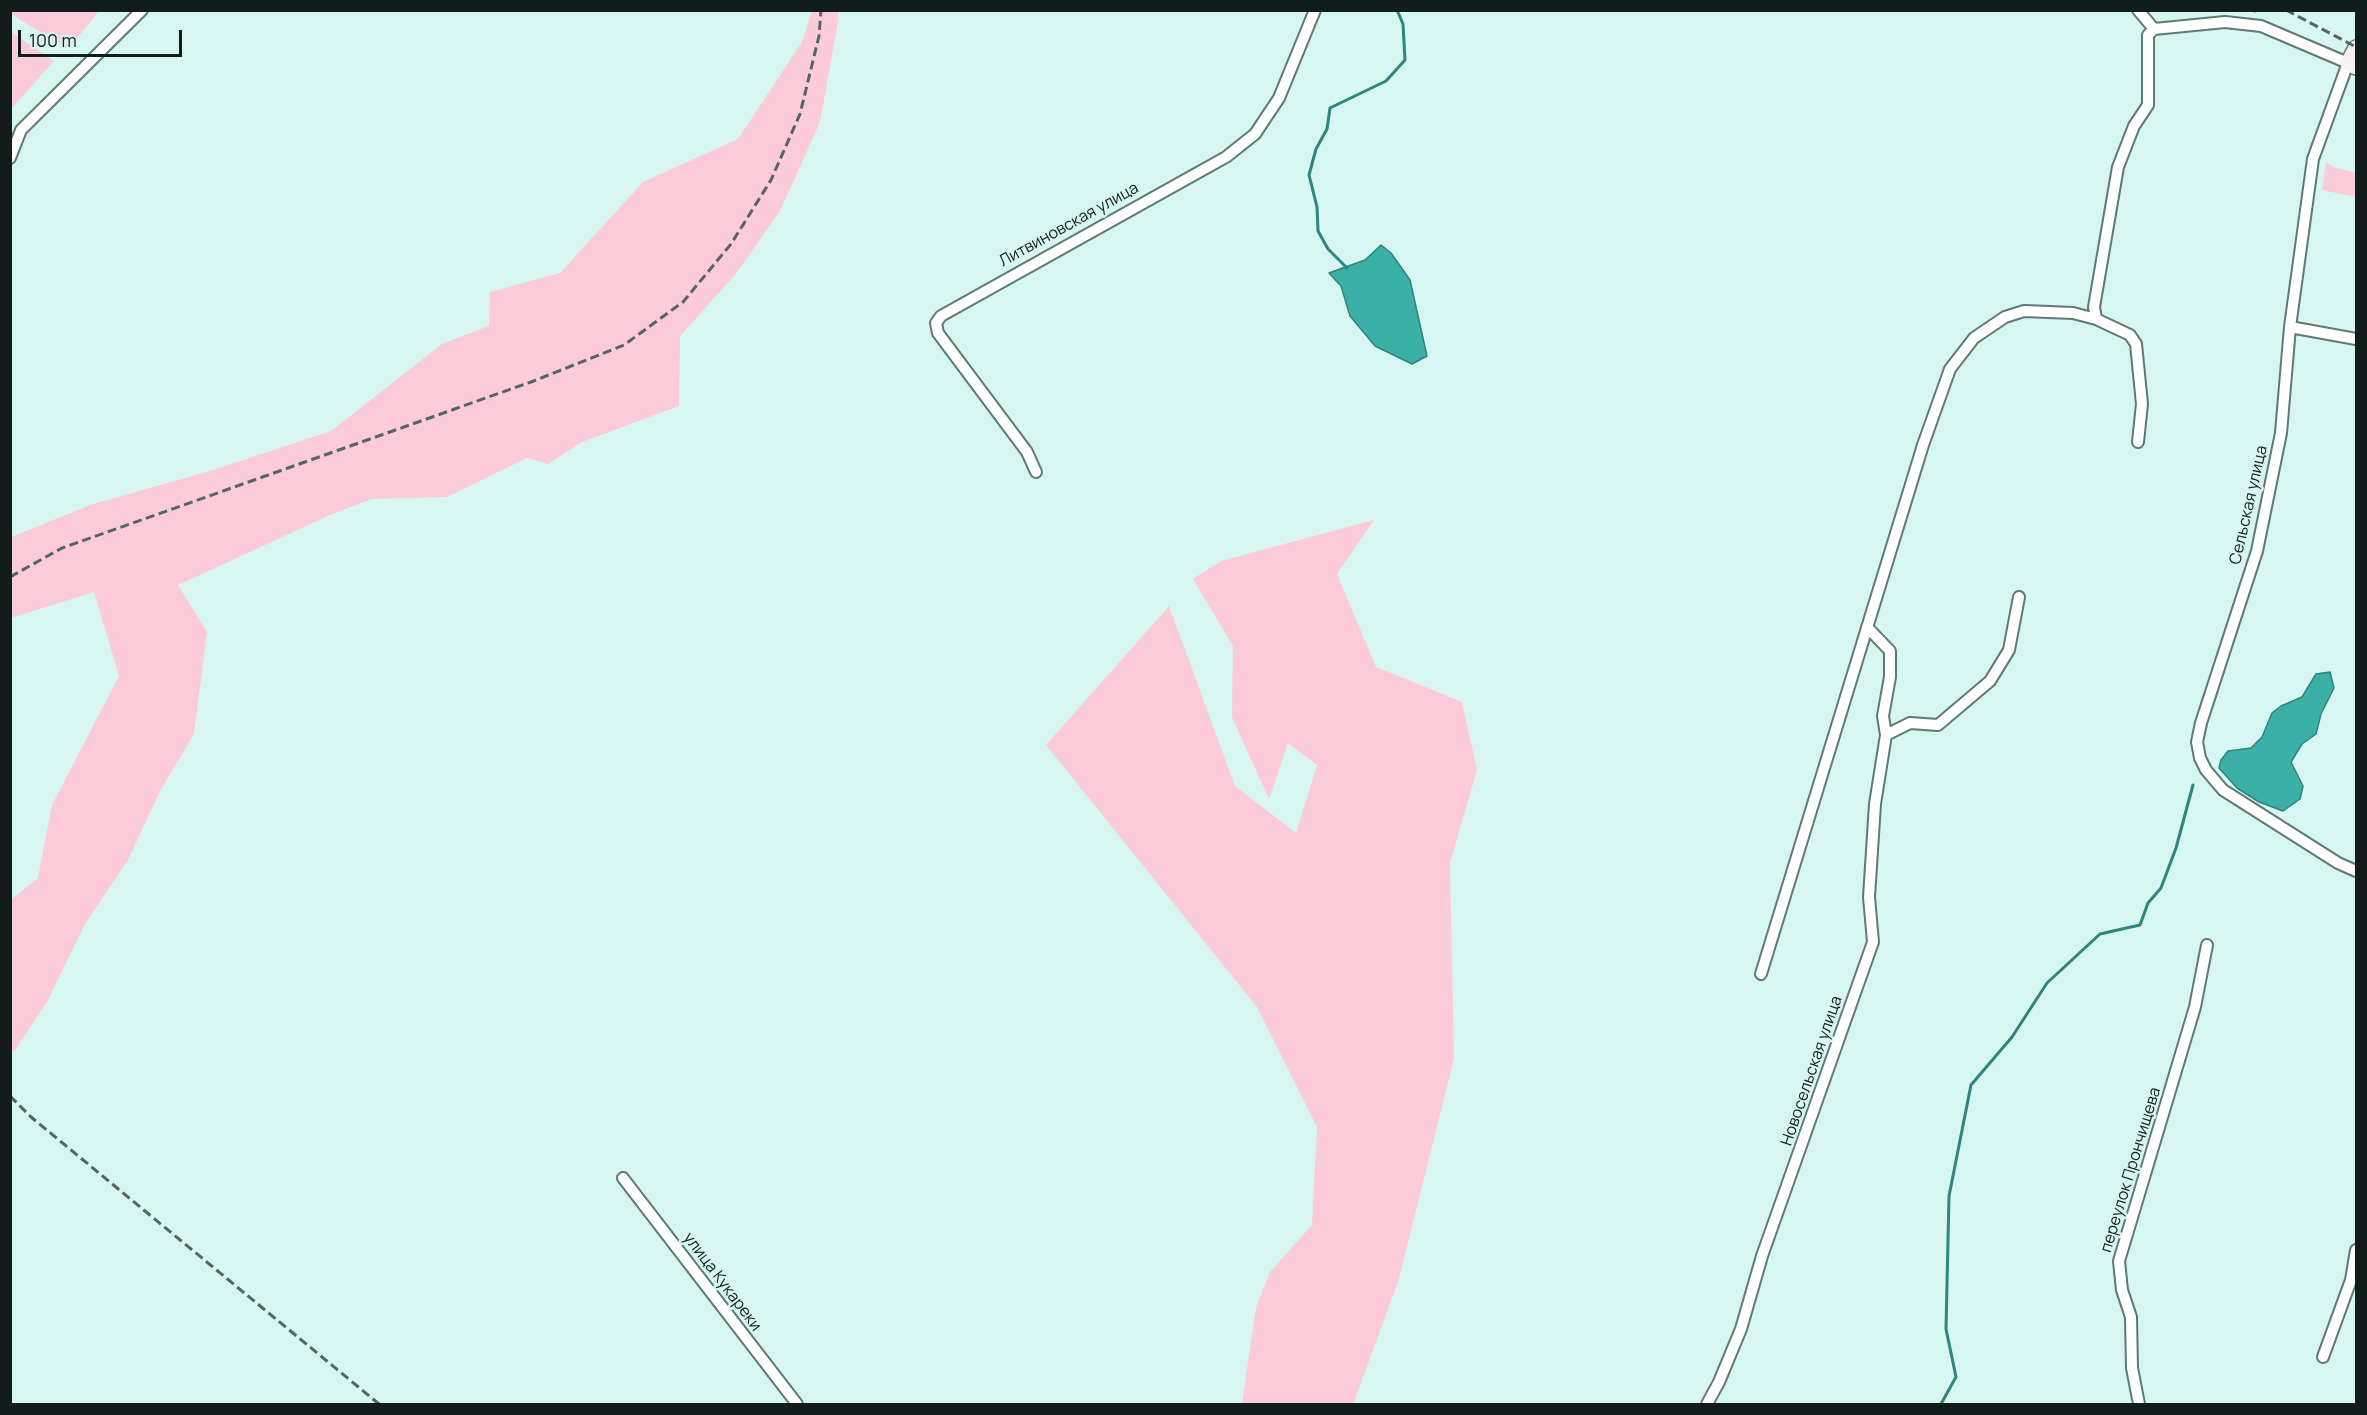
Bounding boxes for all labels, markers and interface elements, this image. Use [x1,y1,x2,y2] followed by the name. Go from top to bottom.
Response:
[21,18,184,56] scale bar
[29,28,77,52] text: 100 m
[996,179,1142,271] street label: Литвиновская улица
[2226,444,2272,566] street label: Сельская улица
[1777,993,1847,1149] street label: Новосельская улица
[2097,1085,2165,1255] street label: переулок Прончищева
[679,1229,765,1335] street label: улица Кукареки

